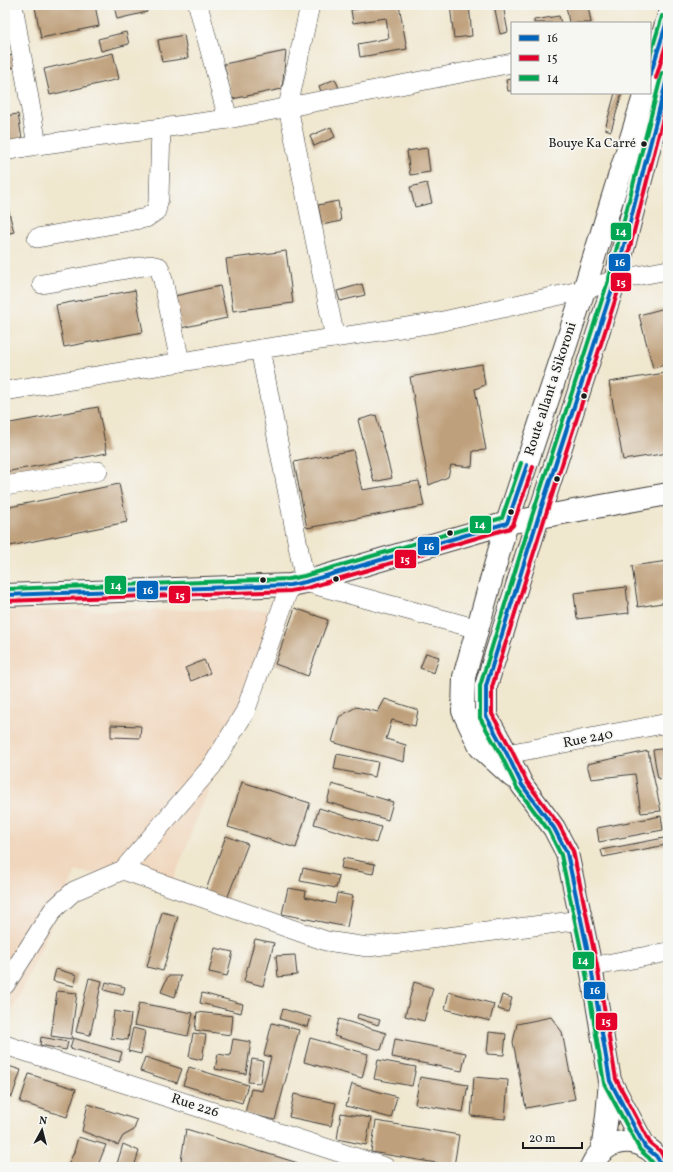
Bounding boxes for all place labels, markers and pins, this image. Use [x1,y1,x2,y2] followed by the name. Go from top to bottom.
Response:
[548,135,636,153] place label: Bouye Ka Carré
[639,139,649,149] marker: Bouye Ka Carré
[579,391,589,401] unlabelled marker
[552,474,562,484] unlabelled marker
[506,507,516,517] unlabelled marker
[445,528,455,538] unlabelled marker
[331,574,341,584] unlabelled marker
[258,575,268,585] unlabelled marker

